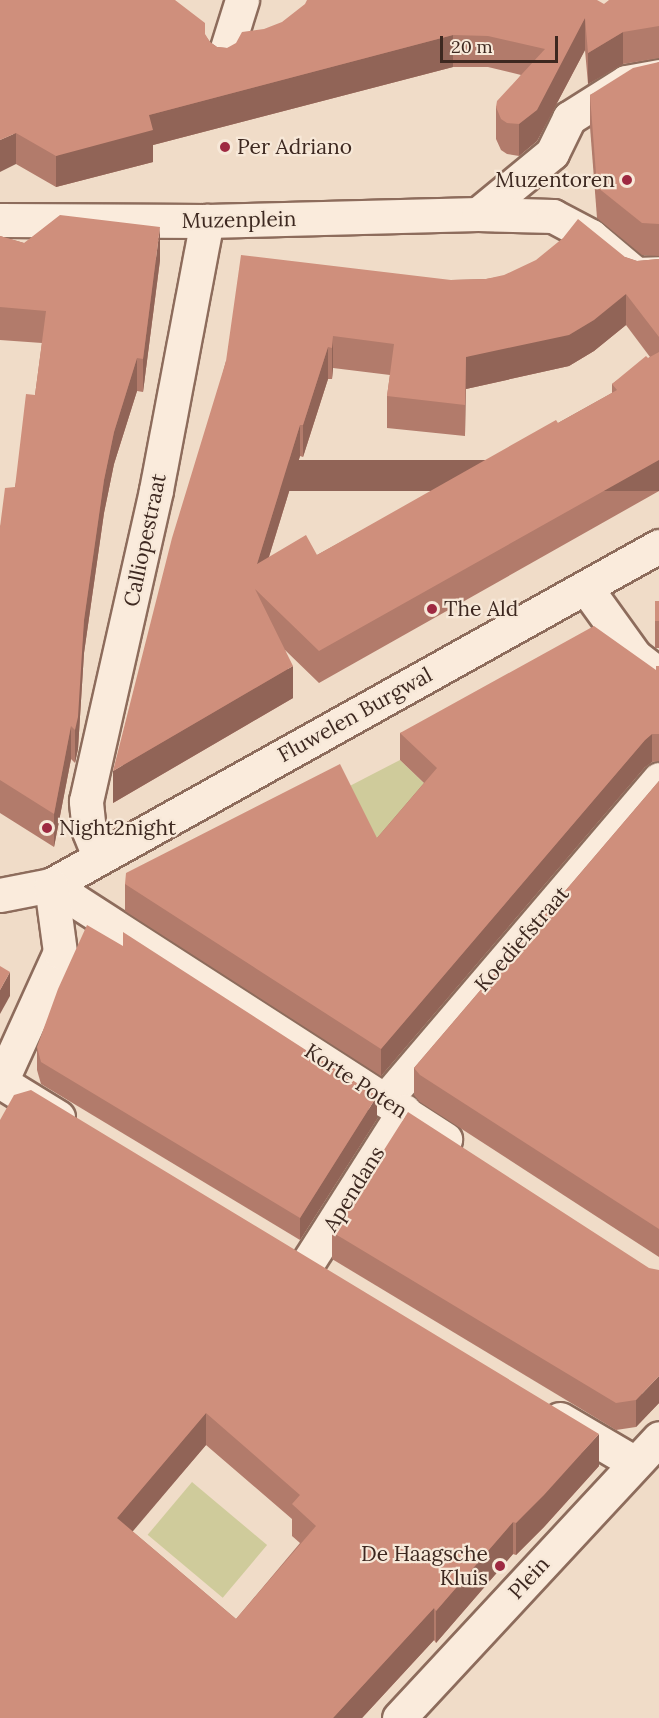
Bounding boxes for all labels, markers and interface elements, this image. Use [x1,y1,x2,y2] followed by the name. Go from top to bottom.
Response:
[443,24,562,62] scale bar
[451,35,493,58] text: 20 m
[237,134,352,160] place label: Per Adriano
[218,140,232,154] marker: Per Adriano
[495,167,615,193] place label: Muzentoren
[620,173,634,187] marker: Muzentoren
[181,206,297,234] street label: Muzenplein
[119,471,171,609] street label: Calliopestraat
[444,596,518,622] place label: The Ald
[425,602,439,616] marker: The Ald
[274,662,436,768] street label: Fluwelen Burgwal
[59,815,176,841] place label: Night2night
[40,821,54,835] marker: Night2night
[470,881,574,997] street label: Koediefstraat
[300,1038,412,1124] street label: Korte Poten
[318,1142,390,1236] street label: Apendans
[361,1541,488,1591] place label: De Haagsche Kluis
[503,1552,555,1604] street label: Plein
[493,1559,507,1573] marker: De Haagsche Kluis

